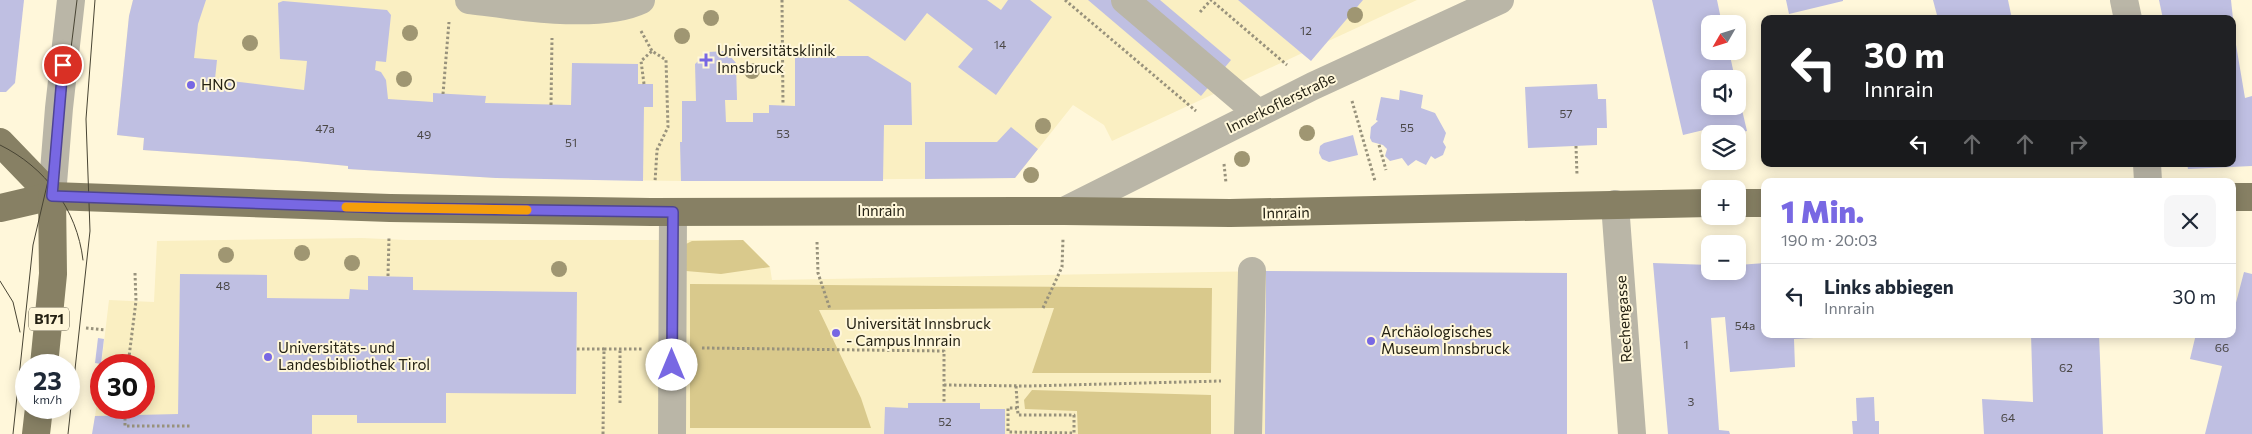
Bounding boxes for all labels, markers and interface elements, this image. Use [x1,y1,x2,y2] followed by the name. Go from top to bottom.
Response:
[1701,15,1746,60] north arrow
[1701,15,1746,280] map controls
[1300,23,1312,37] house number: 12
[1864,32,1945,75] text: 30 m
[1781,35,1846,100] icon: left
[994,37,1006,51] house number: 14
[717,41,835,76] place label: Universitätsklinik Innsbruck
[42,44,84,86] pin
[49,51,77,79] icon: arrive
[699,53,713,67] marker: Universitätsklinik Innsbruck
[1223,68,1338,136] street label: Innerkoflerstraße
[1701,70,1746,115] button: sound
[201,75,236,93] place label: HNO
[1864,75,1934,102] text: Innrain
[185,79,197,91] marker: HNO
[1559,106,1573,120] house number: 57
[1400,120,1414,134] house number: 55
[315,121,335,135] house number: 47a
[1701,125,1746,170] button: layers
[776,126,790,140] house number: 53
[417,127,431,141] house number: 49
[1905,130,1933,158] icon: left
[1958,130,1986,158] icon: ahead
[2011,130,2039,158] icon: ahead
[2064,130,2092,158] icon: right
[565,135,577,149] house number: 51
[1701,180,1746,225] button: +
[1781,192,1864,229] text: 1 Min.
[2164,195,2216,247] button: close
[857,201,905,219] street label: Innrain
[1262,203,1310,221] street label: Innrain
[1781,230,1878,249] text: 190 m · 20:03
[1701,235,1746,280] button: −
[1611,275,1635,363] street label: Rechengasse
[1824,275,1954,298] text: Links abbiegen
[216,278,230,292] house number: 48
[1781,282,1809,310] icon: left
[2173,285,2216,308] text: 30 m
[1824,298,1875,317] text: Innrain
[29,308,69,330] road number: B171
[846,314,991,349] place label: Universität Innsbruck - Campus Innrain
[1735,318,1755,332] house number: 54a
[1381,322,1510,357] place label: Archäologisches Museum Innsbruck
[830,327,842,339] marker: Universität Innsbruck - Campus Innrain
[1365,335,1377,347] marker: Archäologisches Museum Innsbruck
[1683,337,1689,351] house number: 1
[278,338,430,373] place label: Universitäts- und Landesbibliothek Tirol
[645,338,697,390] position arrow
[2215,340,2229,354] house number: 66
[262,351,274,363] marker: Universitäts- und Landesbibliothek Tirol
[90,354,155,419] speed limit sign: 30
[2059,360,2073,374] house number: 62
[33,365,62,395] text: 23
[33,392,62,406] text: km/h
[1688,394,1695,408] house number: 3
[2001,410,2015,424] house number: 64
[938,414,952,428] house number: 52

